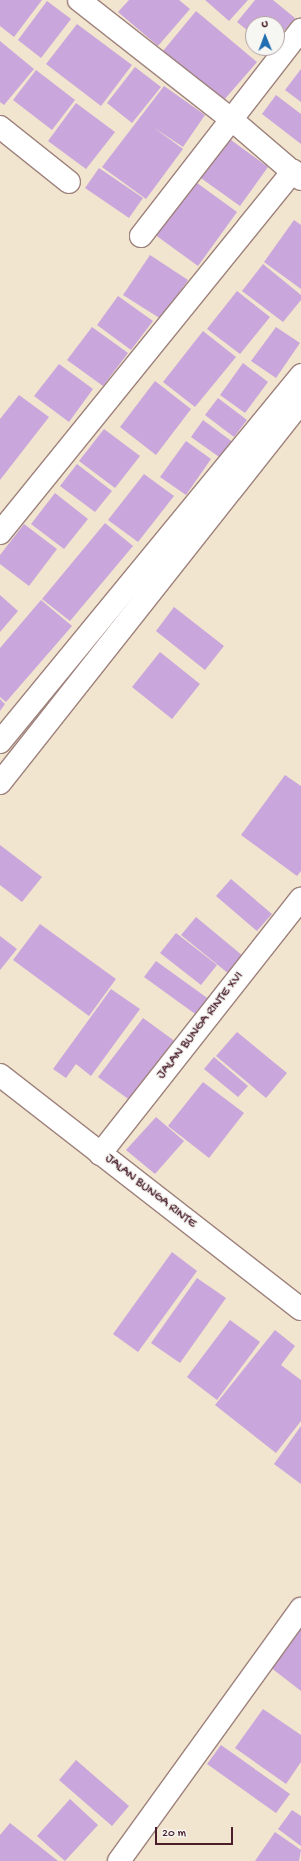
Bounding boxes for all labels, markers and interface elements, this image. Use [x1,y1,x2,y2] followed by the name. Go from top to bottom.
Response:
[245,16,285,56] north arrow
[262,19,268,31] text: U
[154,969,248,1083] street label: JALAN BUNGA RINTE XVI
[101,1151,199,1233] street label: JALAN BUNGA RINTE
[157,1819,235,1845] scale bar
[162,1827,186,1841] text: 20 m

